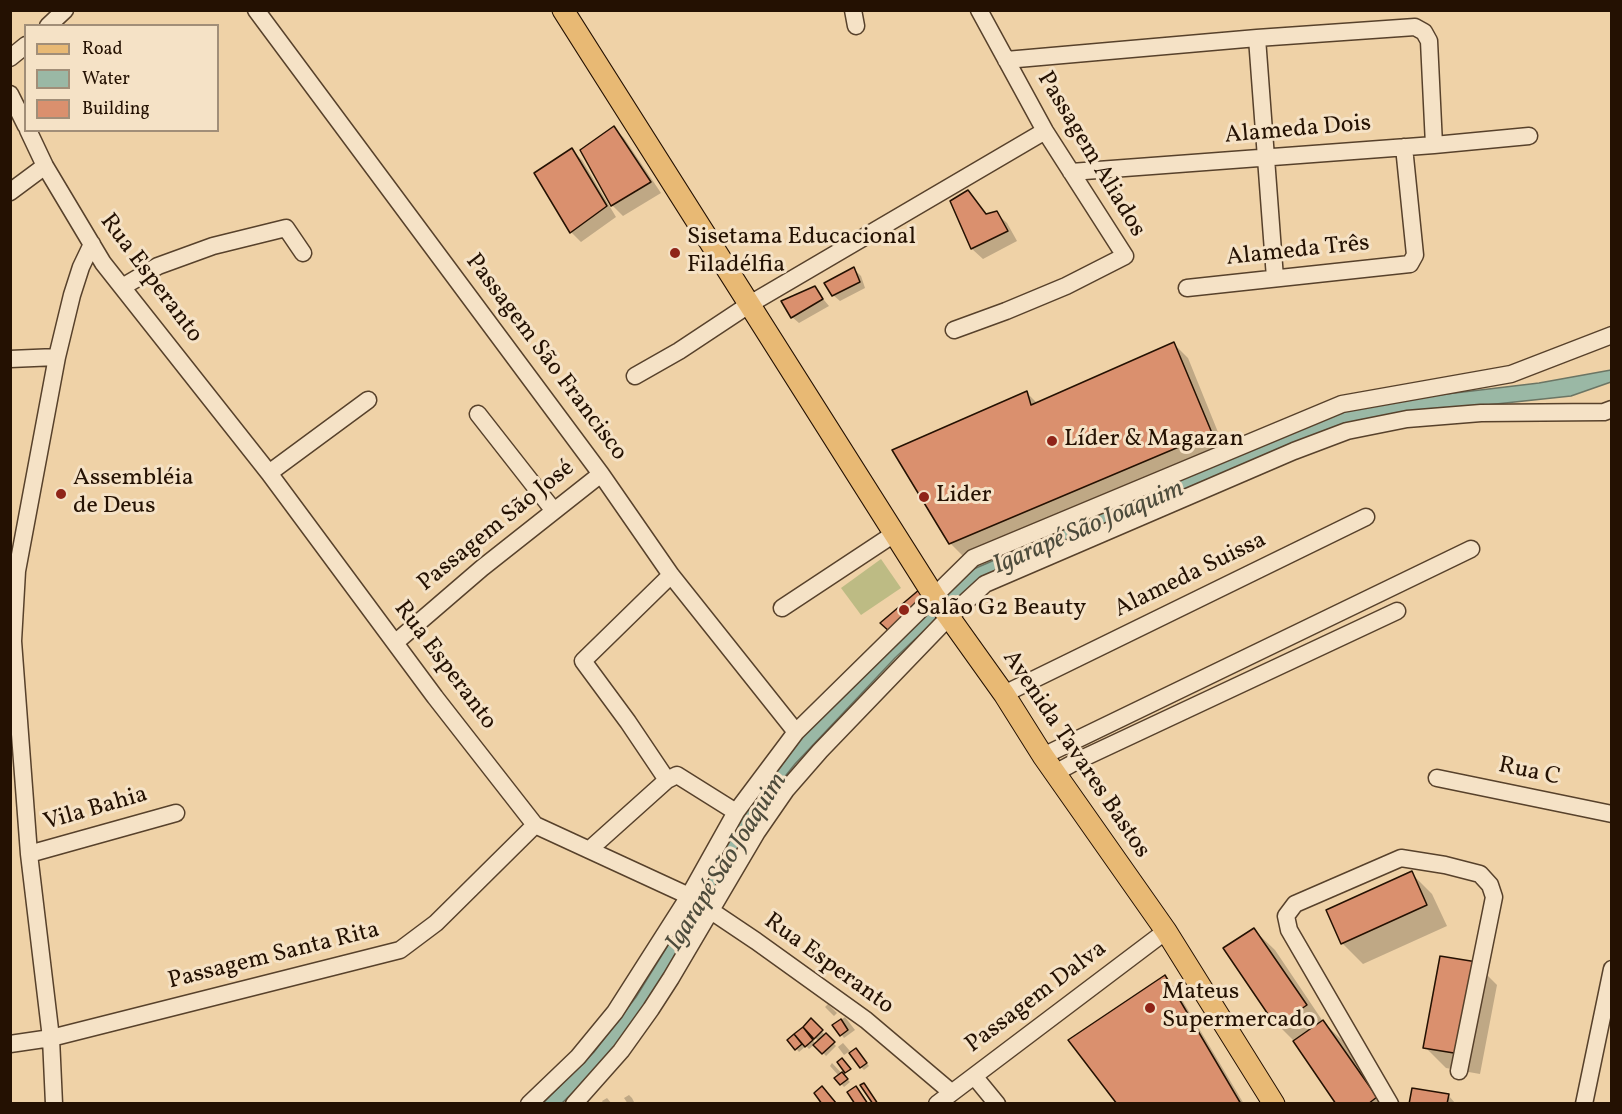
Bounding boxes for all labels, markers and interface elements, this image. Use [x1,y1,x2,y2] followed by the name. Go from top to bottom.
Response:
[24,24,219,132] legend
[82,37,123,62] text: Road
[82,67,130,92] text: Water
[1029,67,1151,243] street label: Passagem Aliados
[82,97,150,122] text: Building
[1224,110,1372,152] street label: Alameda Dois
[92,209,208,349] street label: Rua Esperanto
[687,225,916,281] place label: Sisetama Educacional Filadélfia
[1225,230,1371,274] street label: Alameda Três
[668,246,682,260] marker: Sisetama Educacional Filadélfia
[458,249,632,467] street label: Passagem São Francisco
[1064,427,1244,455] place label: Líder & Magazan
[1045,434,1059,448] marker: Líder & Magazan
[413,455,581,599] street label: Passagem São José
[73,466,194,522] place label: Assembléia de Deus
[989,475,1189,583] water label: Igarapé São Joaquim
[936,483,992,511] place label: Lider
[54,487,68,501] marker: Assembléia de Deus
[917,490,931,504] marker: Lider
[1110,527,1272,625] street label: Alameda Suissa
[386,596,502,736] street label: Rua Esperanto
[916,596,1086,624] place label: Salão G2 Beauty
[897,603,911,617] marker: Salão G2 Beauty
[995,646,1155,864] street label: Avenida Tavares Bastos
[1495,752,1563,794] street label: Rua C
[661,768,795,958] water label: Igarapé São Joaquim
[41,781,151,839] street label: Vila Bahia
[757,908,899,1022] street label: Rua Esperanto
[165,917,383,997] street label: Passagem Santa Rita
[961,936,1113,1060] street label: Passagem Dalva
[1162,980,1316,1036] place label: Mateus Supermercado
[1143,1001,1157,1015] marker: Mateus Supermercado

